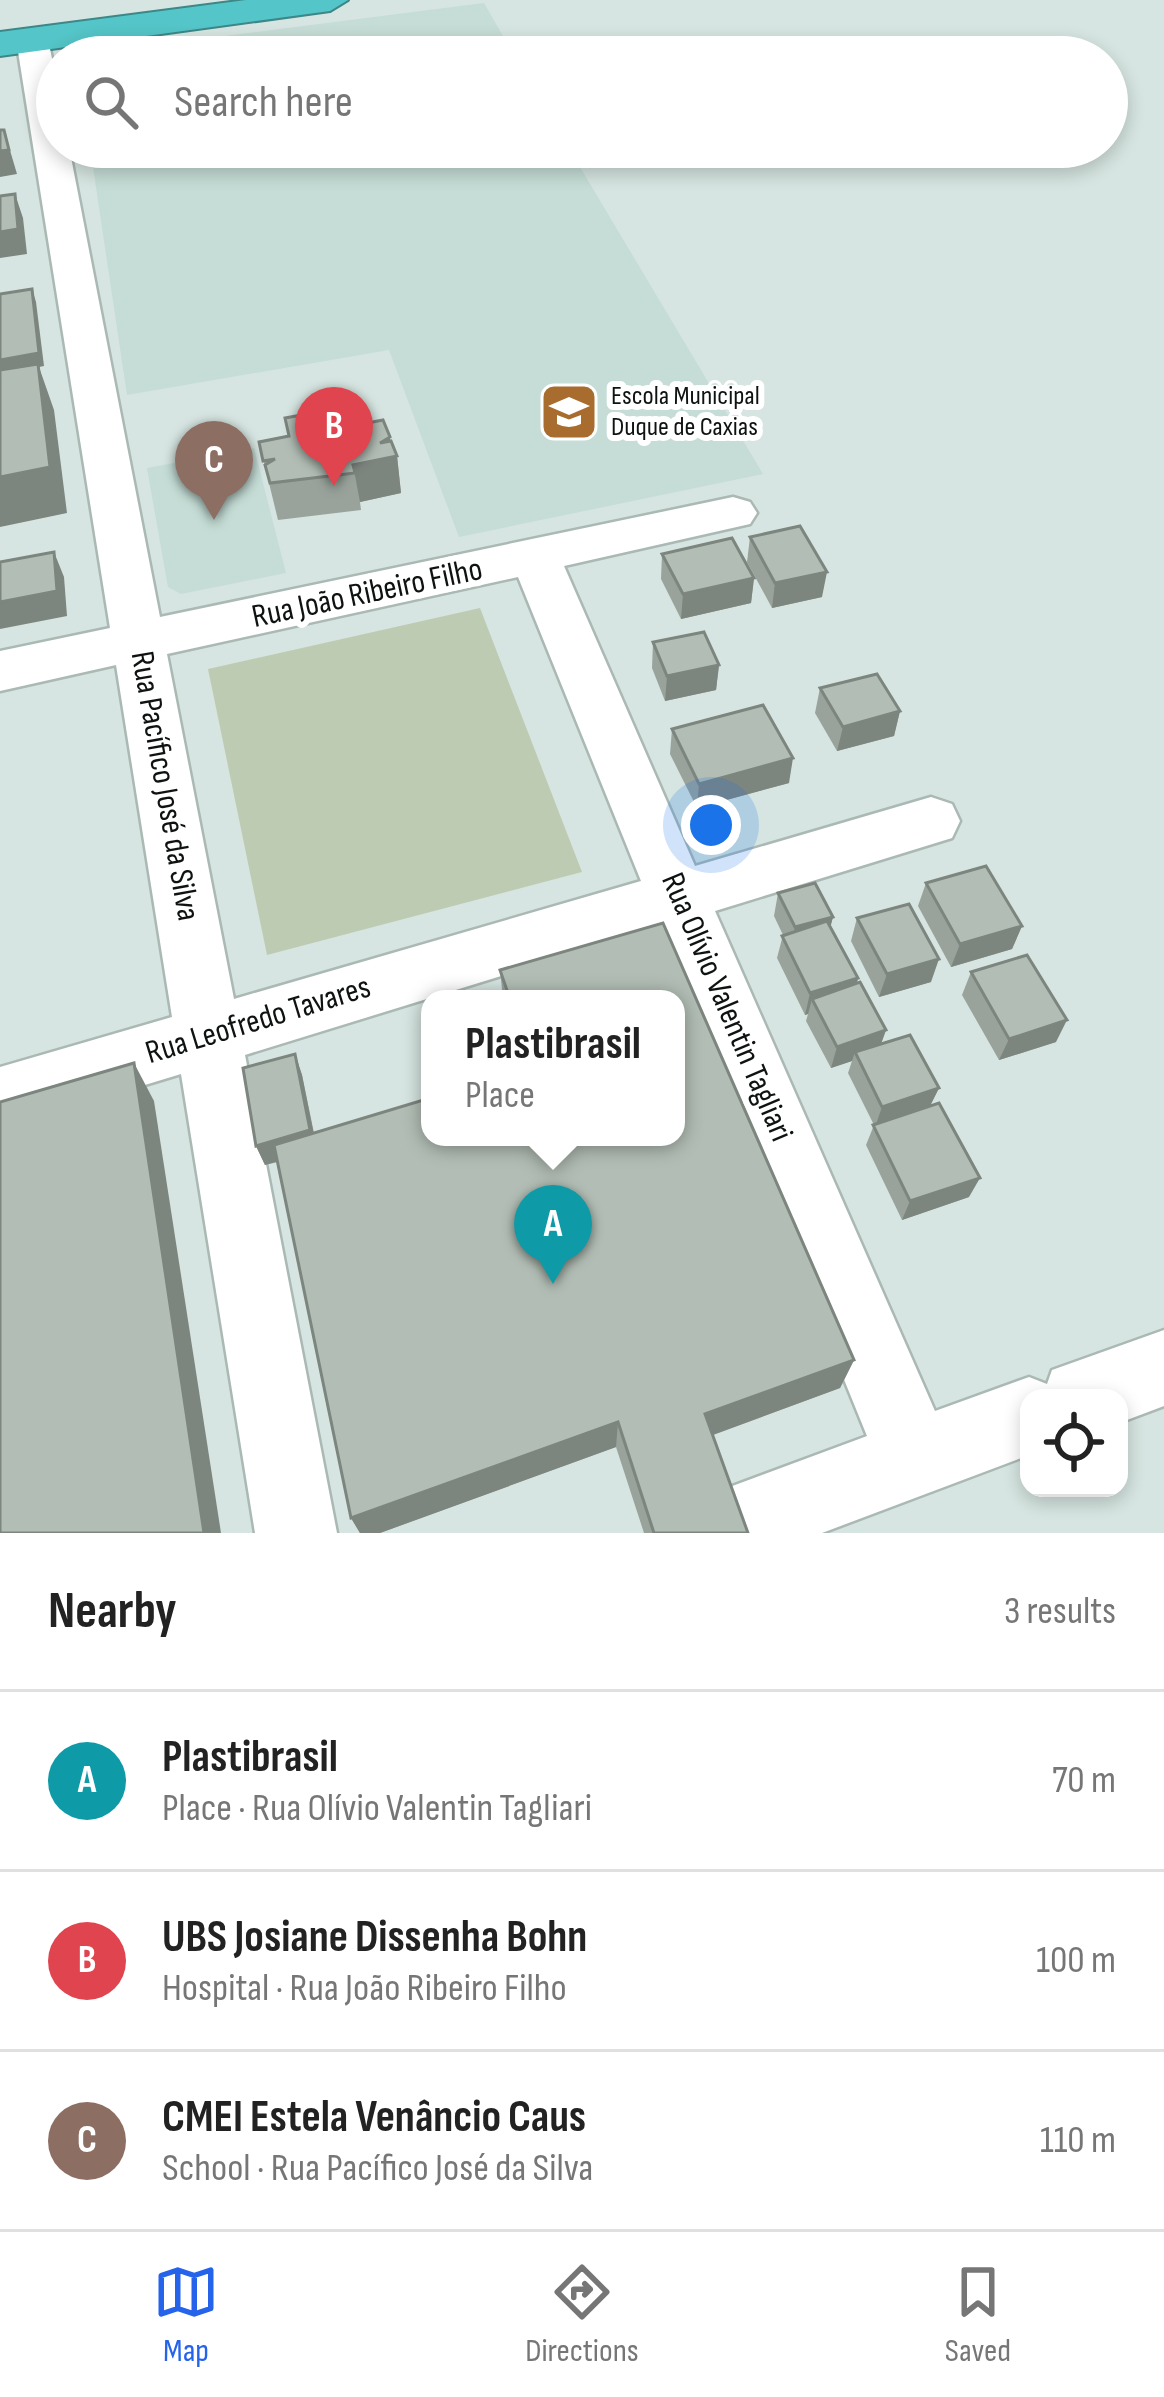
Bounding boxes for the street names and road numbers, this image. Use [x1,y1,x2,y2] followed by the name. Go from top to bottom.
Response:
[248,549,486,637] street label: Rua João Ribeiro Filho
[122,648,208,924] street label: Rua Pacífico José da Silva
[652,867,802,1147] street label: Rua Olívio Valentin Tagliari
[141,967,375,1073] street label: Rua Leofredo Tavares

